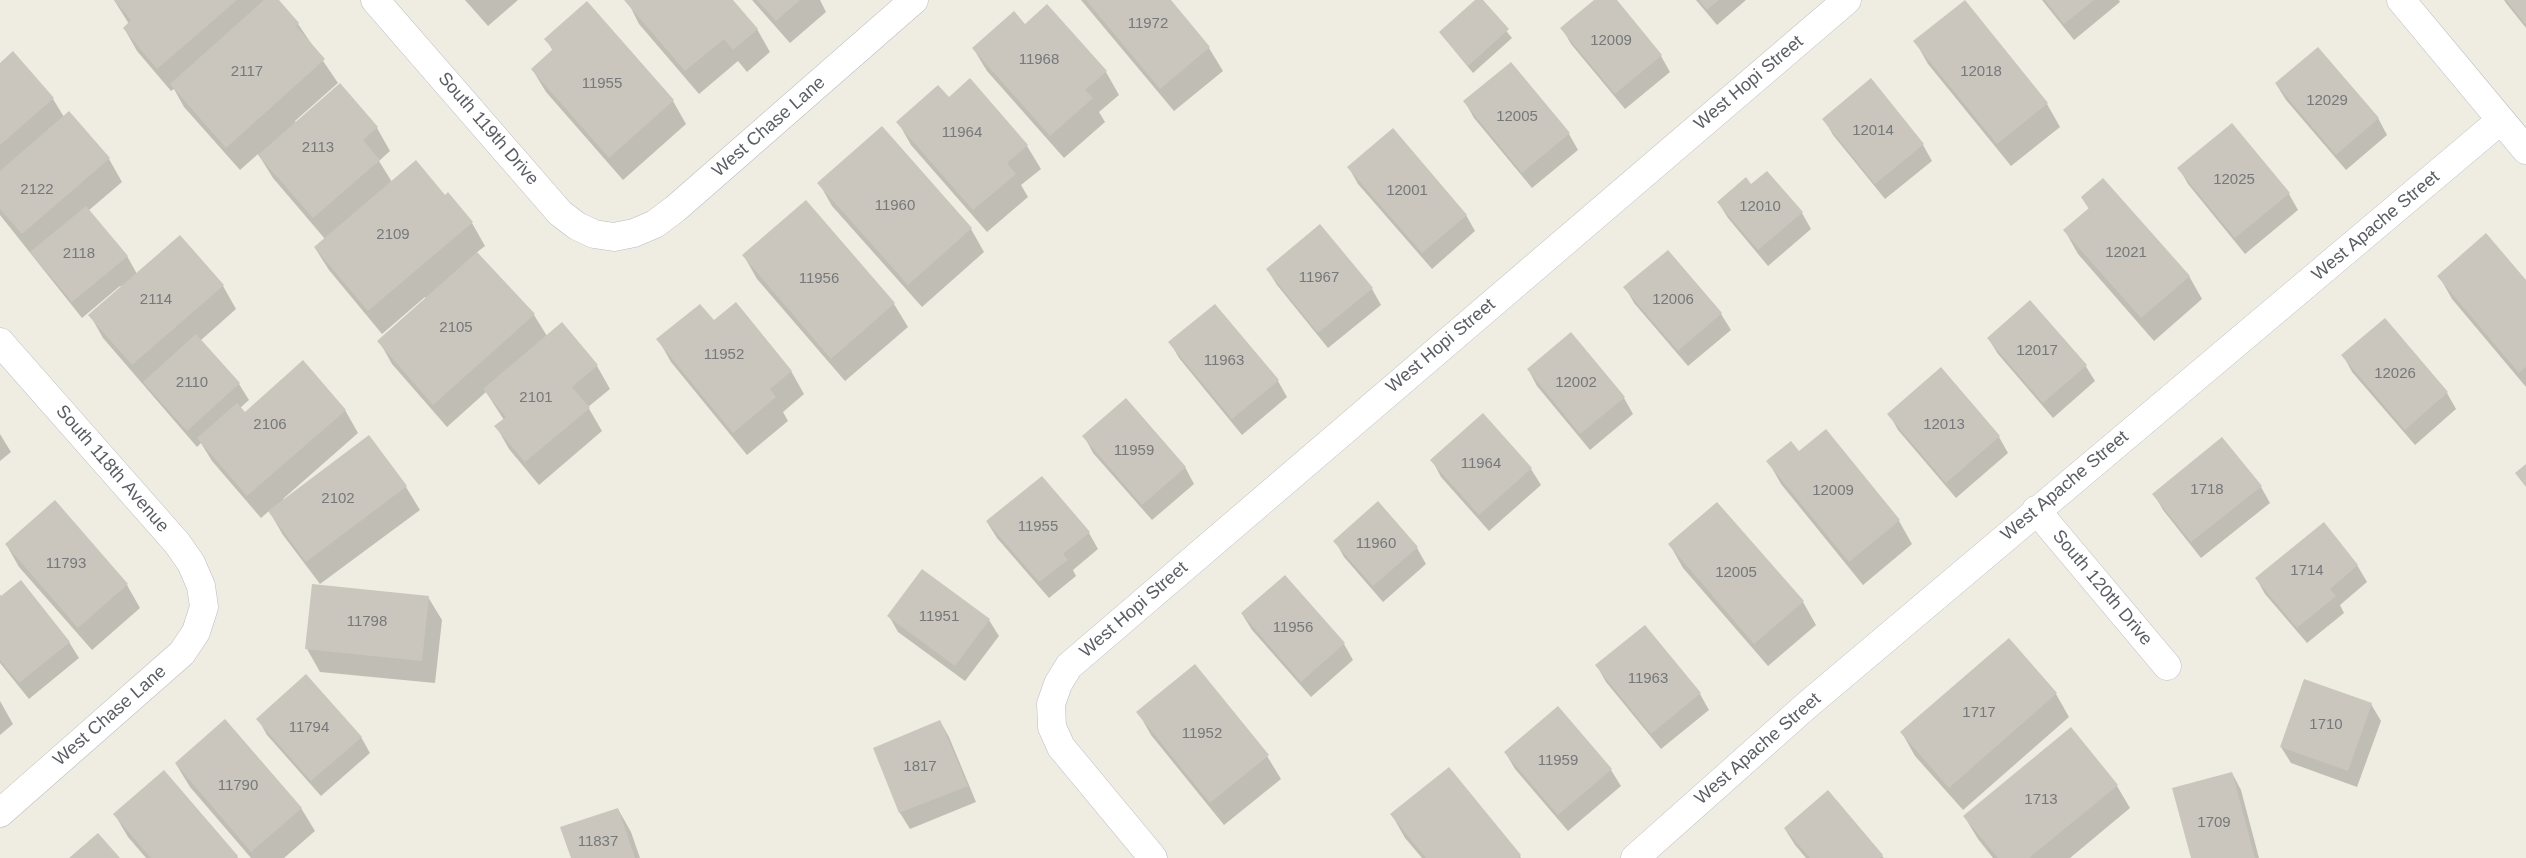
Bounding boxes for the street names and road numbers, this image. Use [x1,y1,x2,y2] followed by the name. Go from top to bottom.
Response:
[1690,31,1808,135] street label: West Hopi Street
[433,68,543,190] street label: South 119th Drive
[708,72,830,182] street label: West Chase Lane
[2308,166,2444,286] street label: West Apache Street
[1382,294,1500,398] street label: West Hopi Street
[51,401,173,537] street label: South 118th Avenue
[1997,426,2133,546] street label: West Apache Street
[2047,526,2157,650] street label: South 120th Drive
[1076,557,1192,663] street label: West Hopi Street
[49,661,171,771] street label: West Chase Lane
[1691,688,1825,810] street label: West Apache Street

